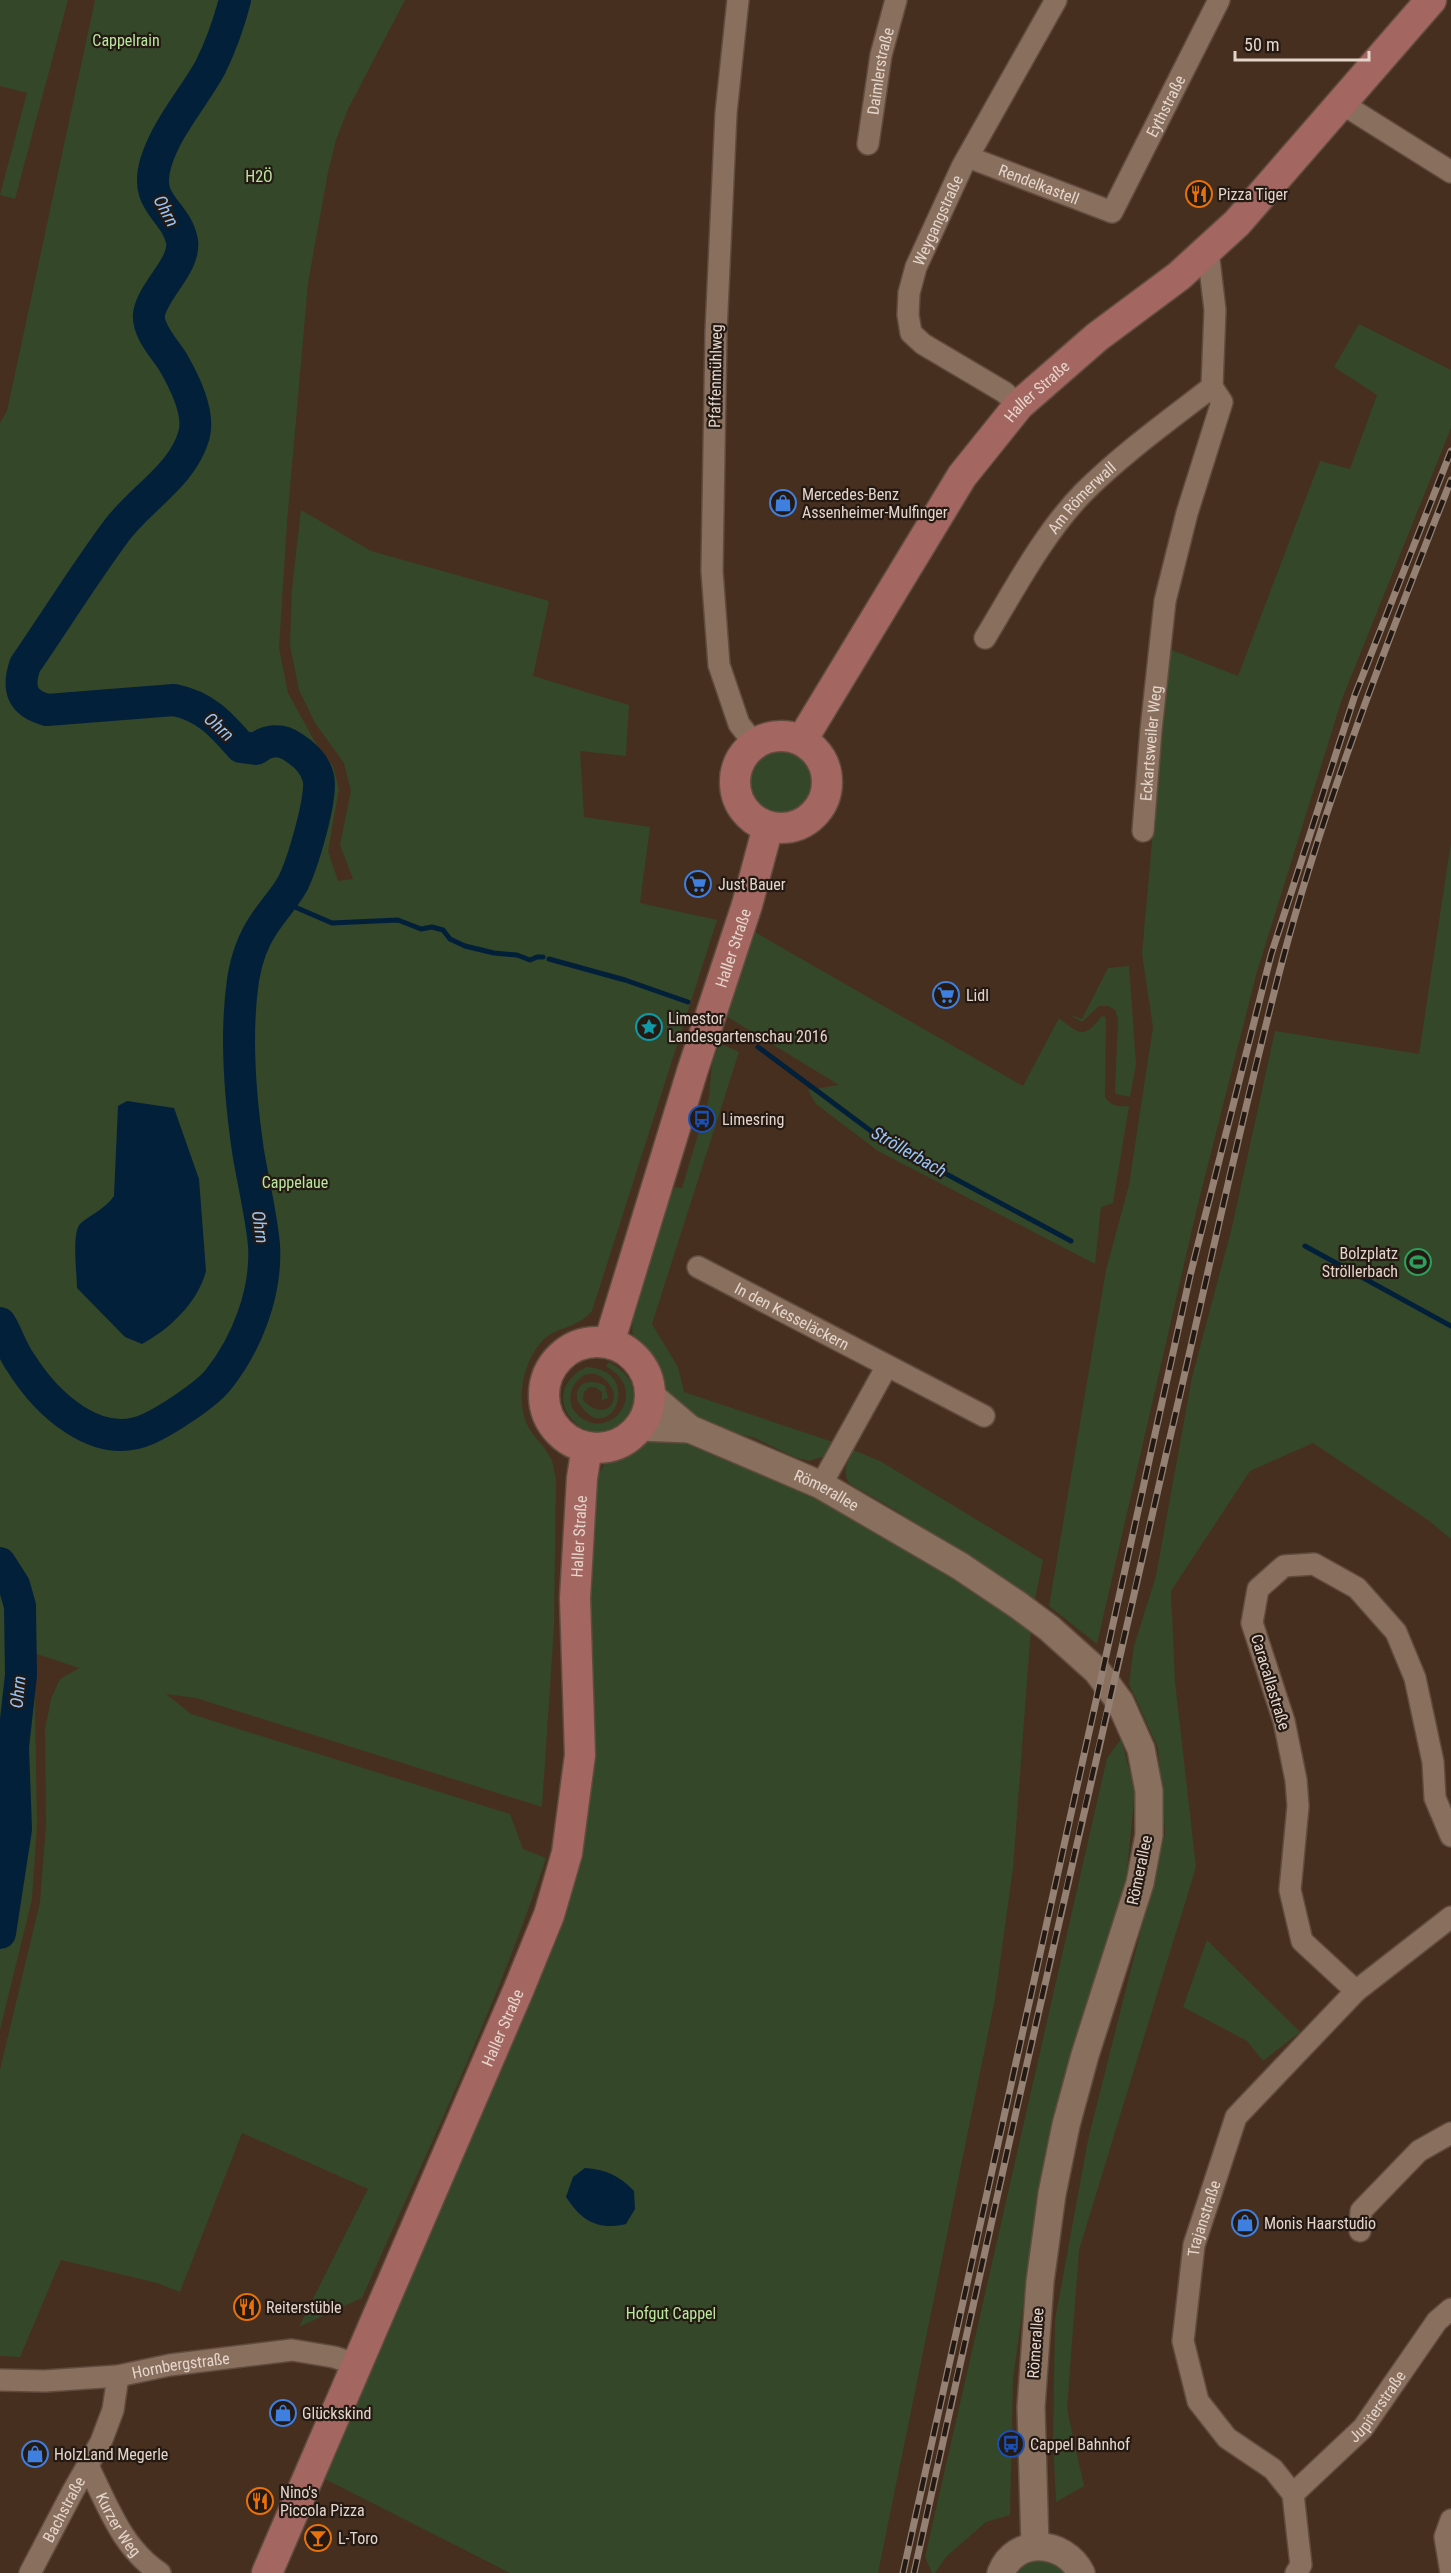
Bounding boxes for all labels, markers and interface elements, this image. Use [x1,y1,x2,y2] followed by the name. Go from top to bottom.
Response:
[1235,24,1368,62] scale bar
[863,25,898,116] street label: Daimlerstraße
[92,31,160,50] park label: Cappelrain
[1244,34,1279,55] text: 50 m
[1142,72,1190,140] street label: Eythstraße
[996,161,1082,209] street label: Rendelkastell
[245,167,273,186] park label: H2Ö
[909,172,967,269] street label: Weygangstraße
[1184,179,1214,209] restaurant icon: Pizza Tiger
[1218,185,1288,204] place label: Pizza Tiger
[149,191,183,230] water label: Ohrn
[705,324,726,428] street label: Pfaffenmühlweg
[1000,357,1073,426] street label: Haller Straße
[1044,458,1120,538] street label: Am Römerwall
[802,485,948,522] place label: Mercedes-Benz Assenheimer-Mulfinger
[768,488,798,518] shop icon: Mercedes-Benz Assenheimer-Mulfinger
[1136,685,1166,802] street label: Eckartsweiler Weg
[200,708,239,745] water label: Ohrn
[683,869,713,899] supermarket icon: Just Bauer
[718,875,786,894] place label: Just Bauer
[711,906,755,990] street label: Haller Straße
[931,980,961,1010] supermarket icon: Lidl
[966,986,989,1005] place label: Lidl
[668,1009,828,1046] place label: Limestor Landesgartenschau 2016
[634,1012,664,1042] place icon: Limestor Landesgartenschau 2016
[687,1104,717,1134] bus stop icon: Limesring
[722,1110,784,1129] place label: Limesring
[868,1122,950,1181] water label: Ströllerbach
[262,1173,328,1192] park label: Cappelaue
[248,1209,273,1245] water label: Ohrn
[1322,1244,1398,1281] place label: Bolzplatz Ströllerbach
[1403,1247,1433,1277] sports icon: Bolzplatz Ströllerbach
[731,1279,852,1354] street label: In den Kesseläckern
[791,1466,862,1515] street label: Römerallee
[567,1495,591,1578] street label: Haller Straße
[1247,1632,1294,1732] street label: Caracallastraße
[6,1675,29,1709] water label: Ohrn
[1123,1834,1156,1907] street label: Römerallee
[478,1986,528,2069] street label: Haller Straße
[1184,2178,1225,2257] street label: Trajanstraße
[1230,2208,1260,2238] shop icon: Monis Haarstudio
[1264,2214,1376,2233] place label: Monis Haarstudio
[232,2292,262,2322] restaurant icon: Reiterstüble
[266,2298,342,2317] place label: Reiterstüble
[626,2304,716,2323] park label: Hofgut Cappel
[1024,2307,1047,2379] street label: Römerallee
[130,2349,231,2383] street label: Hornbergstraße
[1345,2367,1410,2446] street label: Jupiterstraße
[268,2398,298,2428] shop icon: Glückskind
[302,2404,371,2423] place label: Glückskind
[996,2429,1026,2459] bus stop icon: Cappel Bahnhof
[1030,2435,1130,2454] place label: Cappel Bahnhof
[20,2439,50,2469] shop icon: HolzLand Megerle
[54,2445,168,2464] place label: HolzLand Megerle
[39,2473,89,2546] street label: Bachstraße
[280,2483,365,2520] place label: Nino's Piccola Pizza
[245,2486,275,2516] restaurant icon: Nino's Piccola Pizza
[92,2489,145,2561] street label: Kurzer Weg
[303,2523,333,2553] bar icon: L-Toro
[338,2529,378,2548] place label: L-Toro

